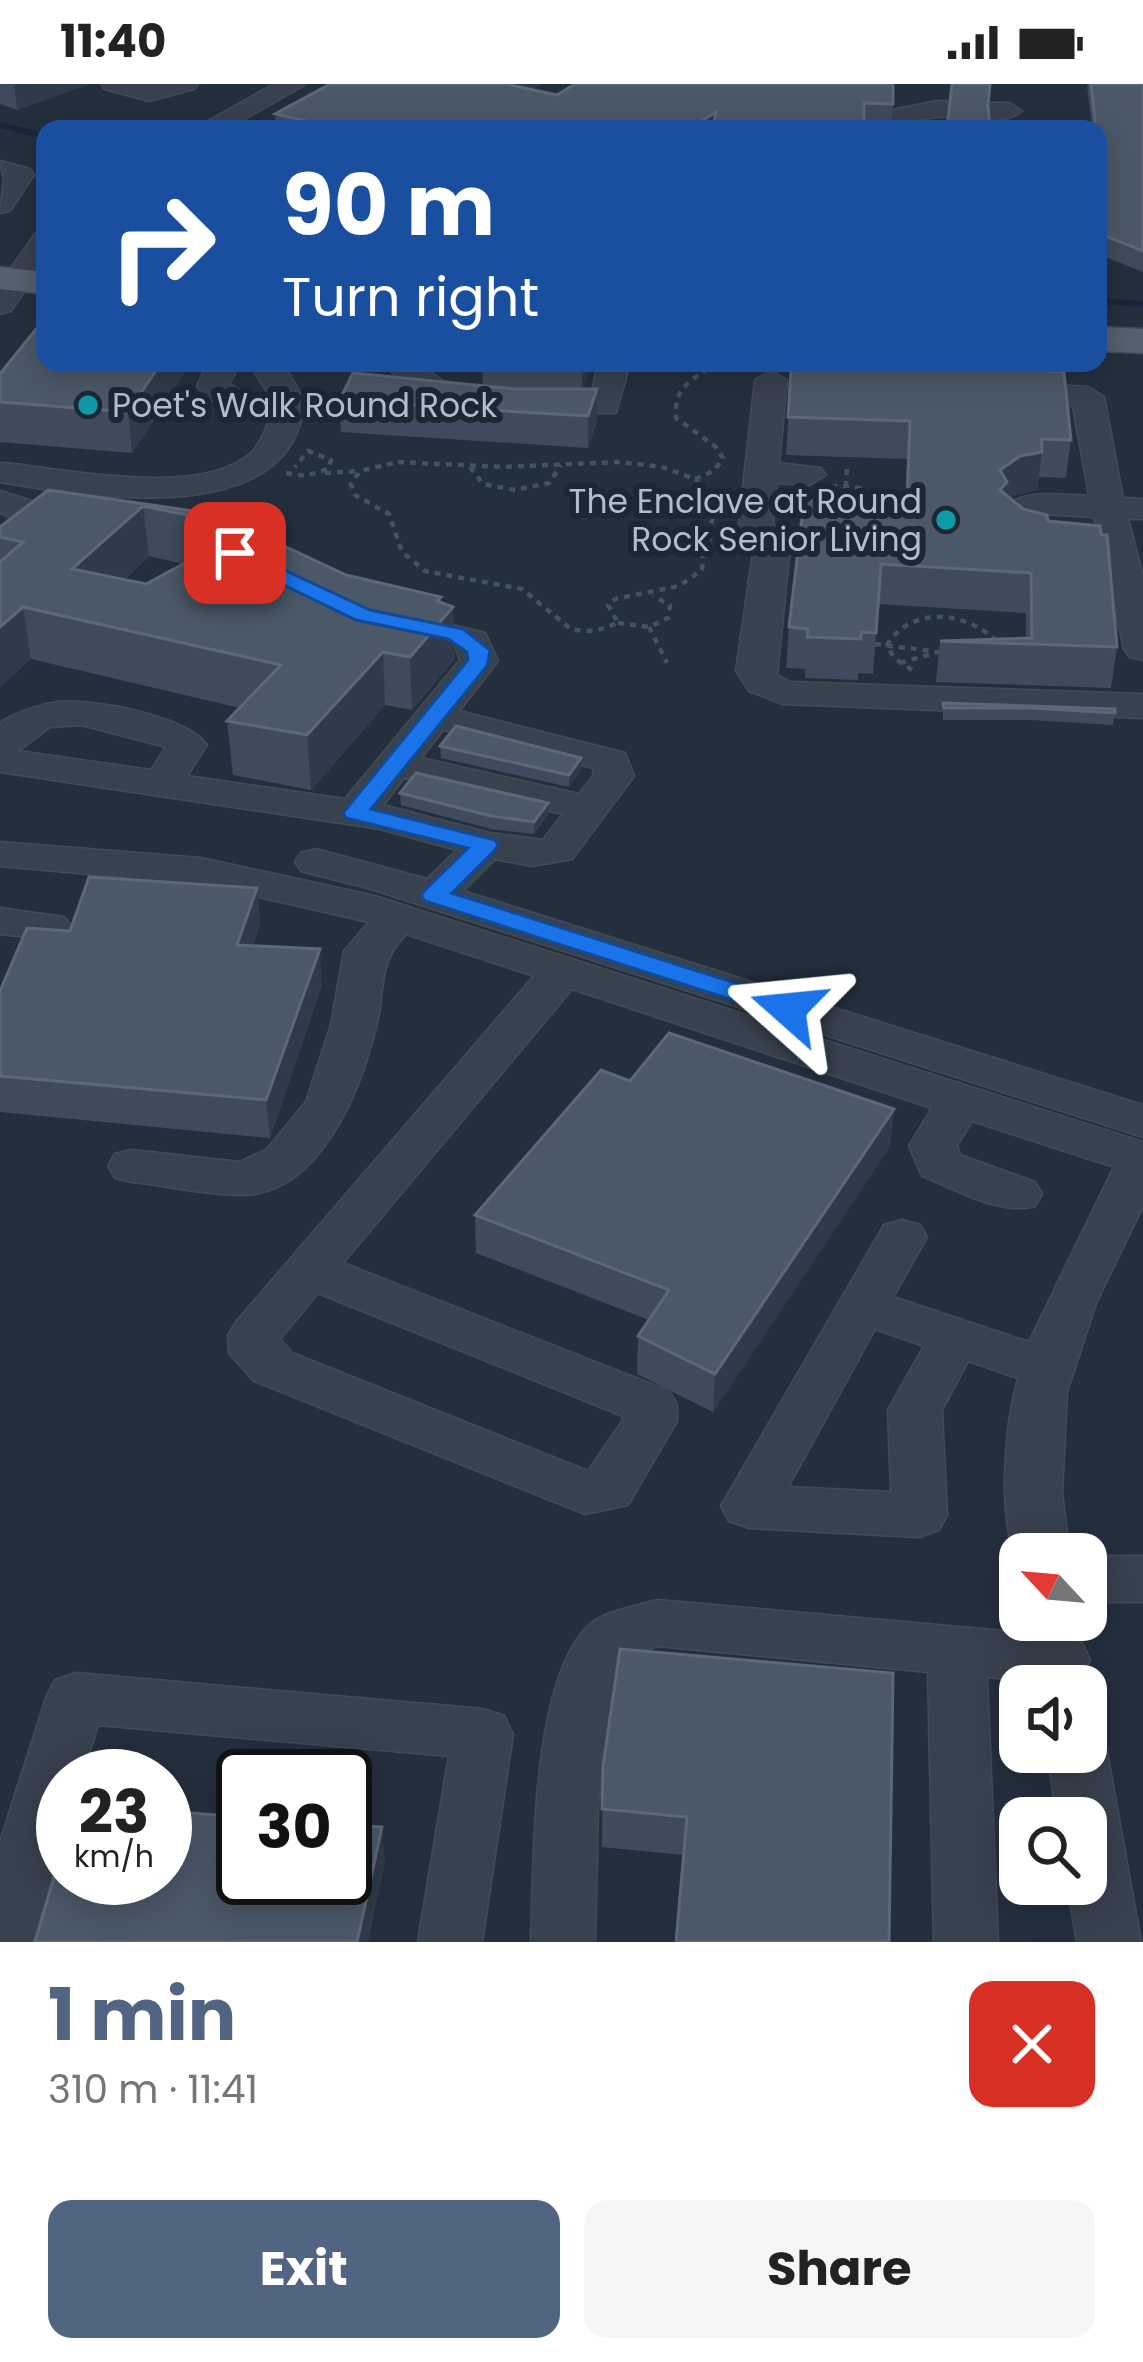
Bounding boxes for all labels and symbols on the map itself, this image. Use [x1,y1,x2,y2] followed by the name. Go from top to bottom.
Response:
[112,382,497,429] place label: Poet's Walk Round Rock
[75,392,101,418] marker: Poet's Walk Round Rock
[569,478,922,563] place label: The Enclave at Round Rock Senior Living
[184,502,286,604] pin
[933,507,959,533] marker: The Enclave at Round Rock Senior Living
[725,946,851,1072] position arrow
[999,1533,1107,1641] north arrow
[216,1749,372,1905] speed limit sign: 30

